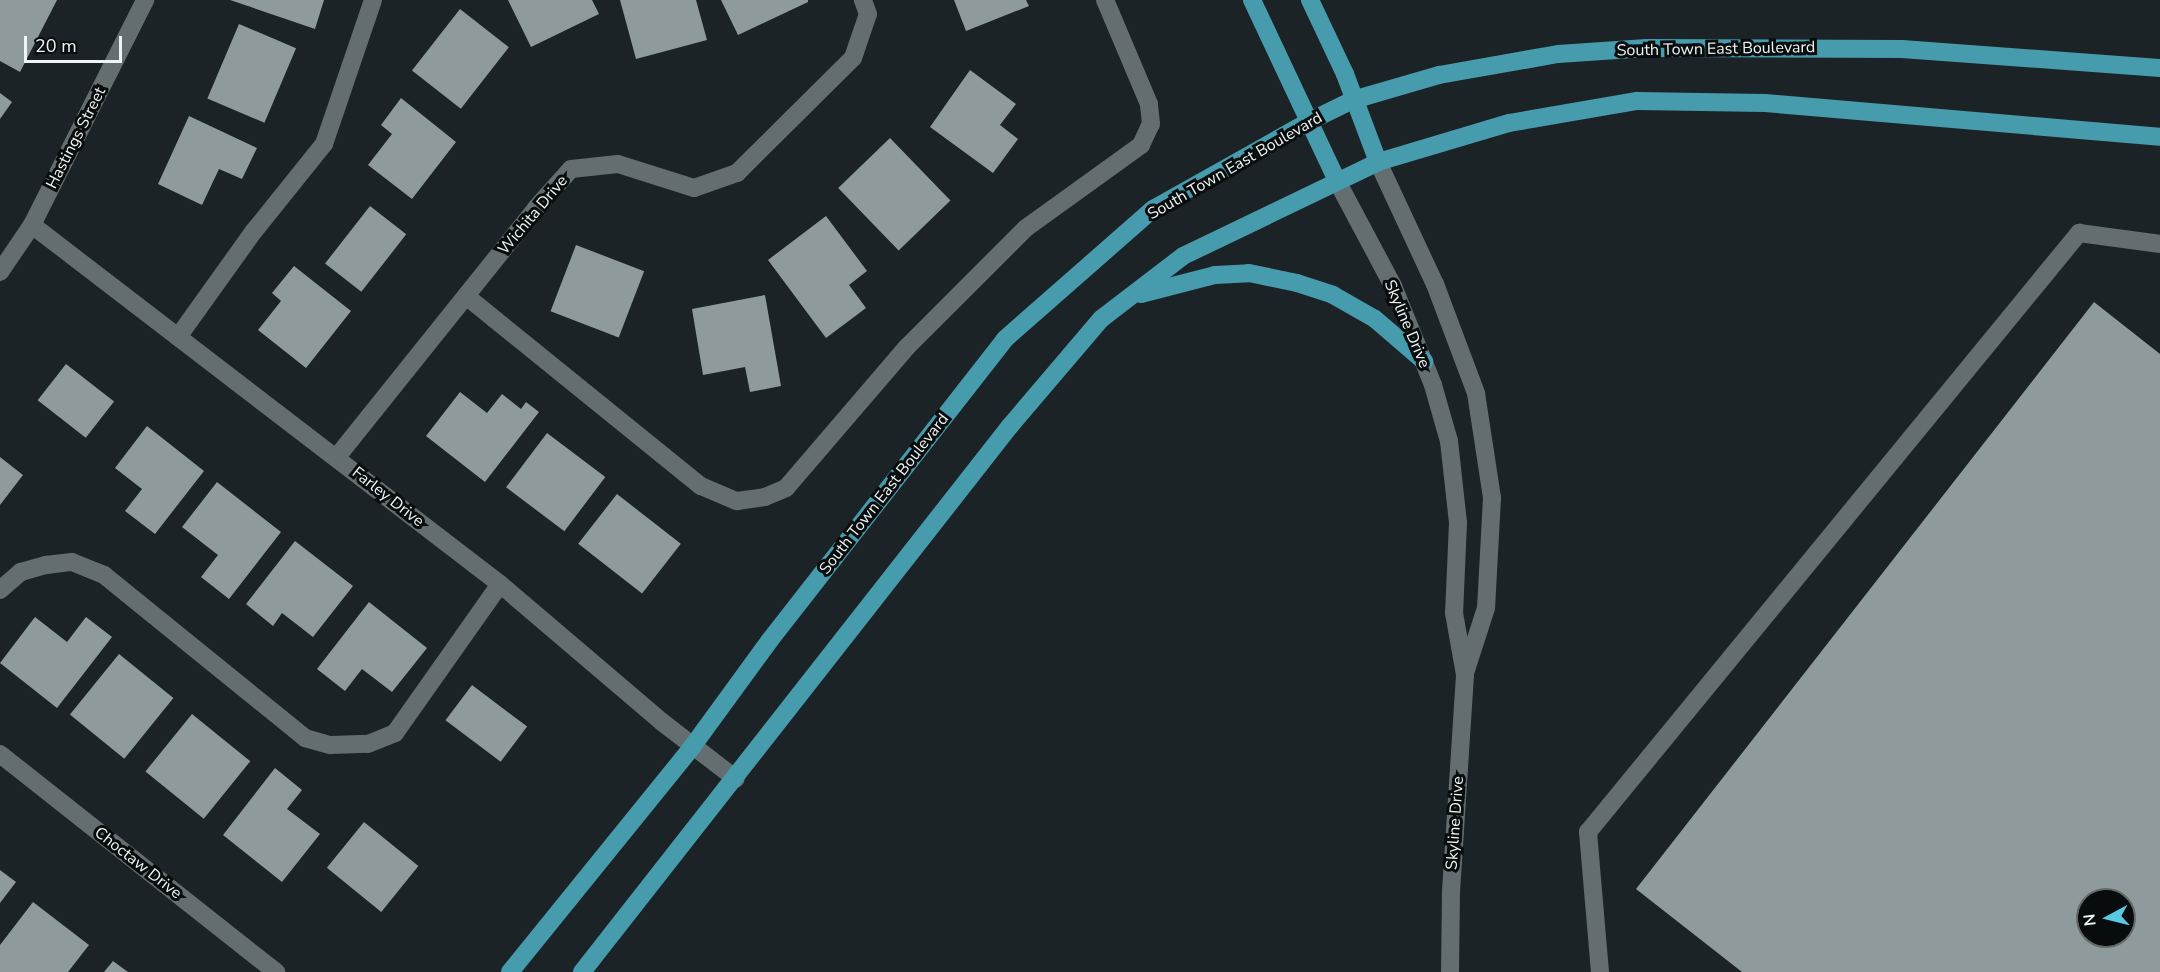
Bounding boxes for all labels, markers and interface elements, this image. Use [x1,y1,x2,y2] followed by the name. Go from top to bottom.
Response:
[27,24,124,62] scale bar
[35,34,77,58] text: 20 m
[1617,38,1815,60] street label: South Town East Boulevard
[42,84,110,192] street label: Hastings Street
[1144,108,1326,224] street label: South Town East Boulevard
[494,171,572,259] street label: Wichita Drive
[1380,277,1434,371] street label: Skyline Drive
[815,410,953,578] street label: South Town East Boulevard
[348,463,428,531] street label: Farley Drive
[1442,775,1468,871] street label: Skyline Drive
[90,823,186,903] street label: Choctaw Drive
[2076,888,2136,948] north arrow
[2078,913,2102,927] text: N

